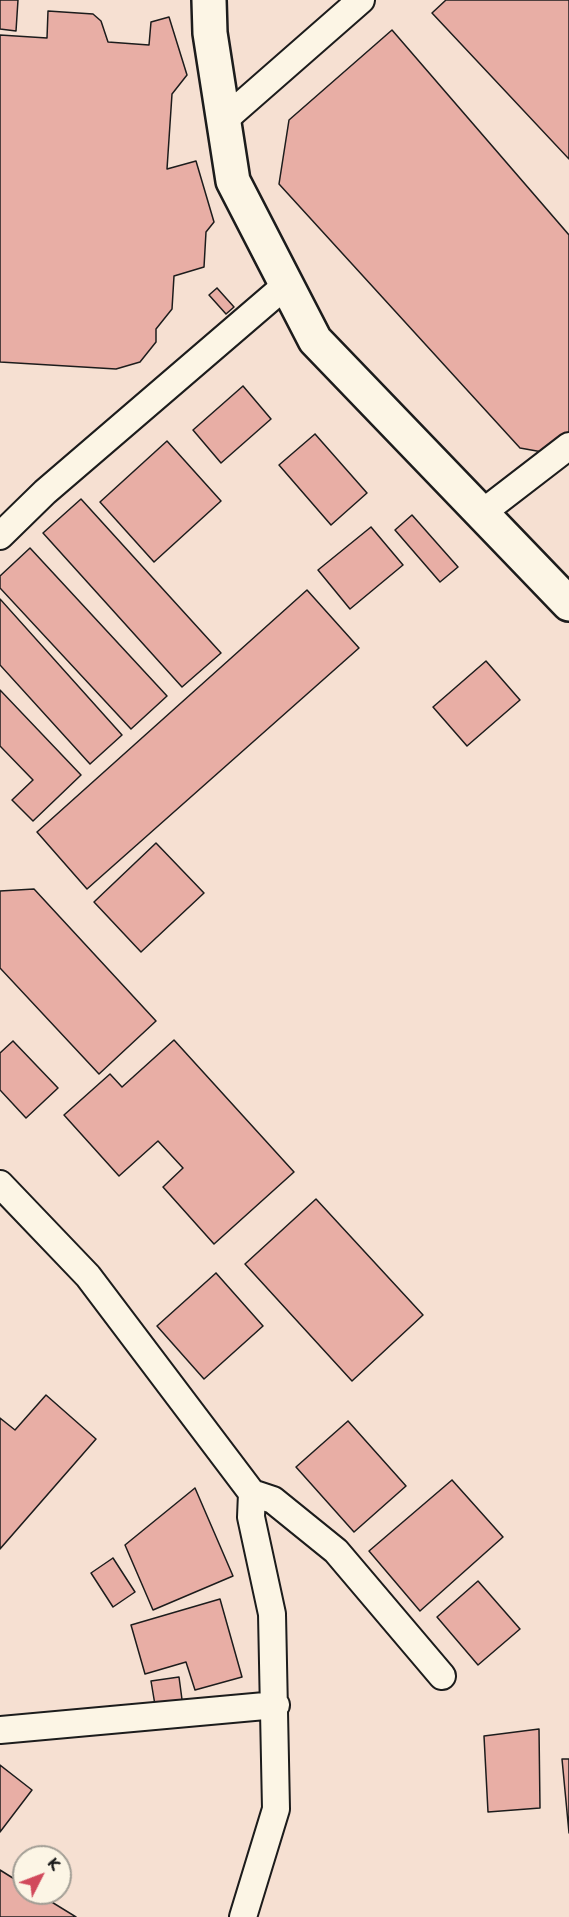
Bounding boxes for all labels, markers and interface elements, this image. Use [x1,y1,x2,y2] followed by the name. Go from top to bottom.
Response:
[12,1845,72,1905] north arrow
[43,1853,66,1875] text: K

